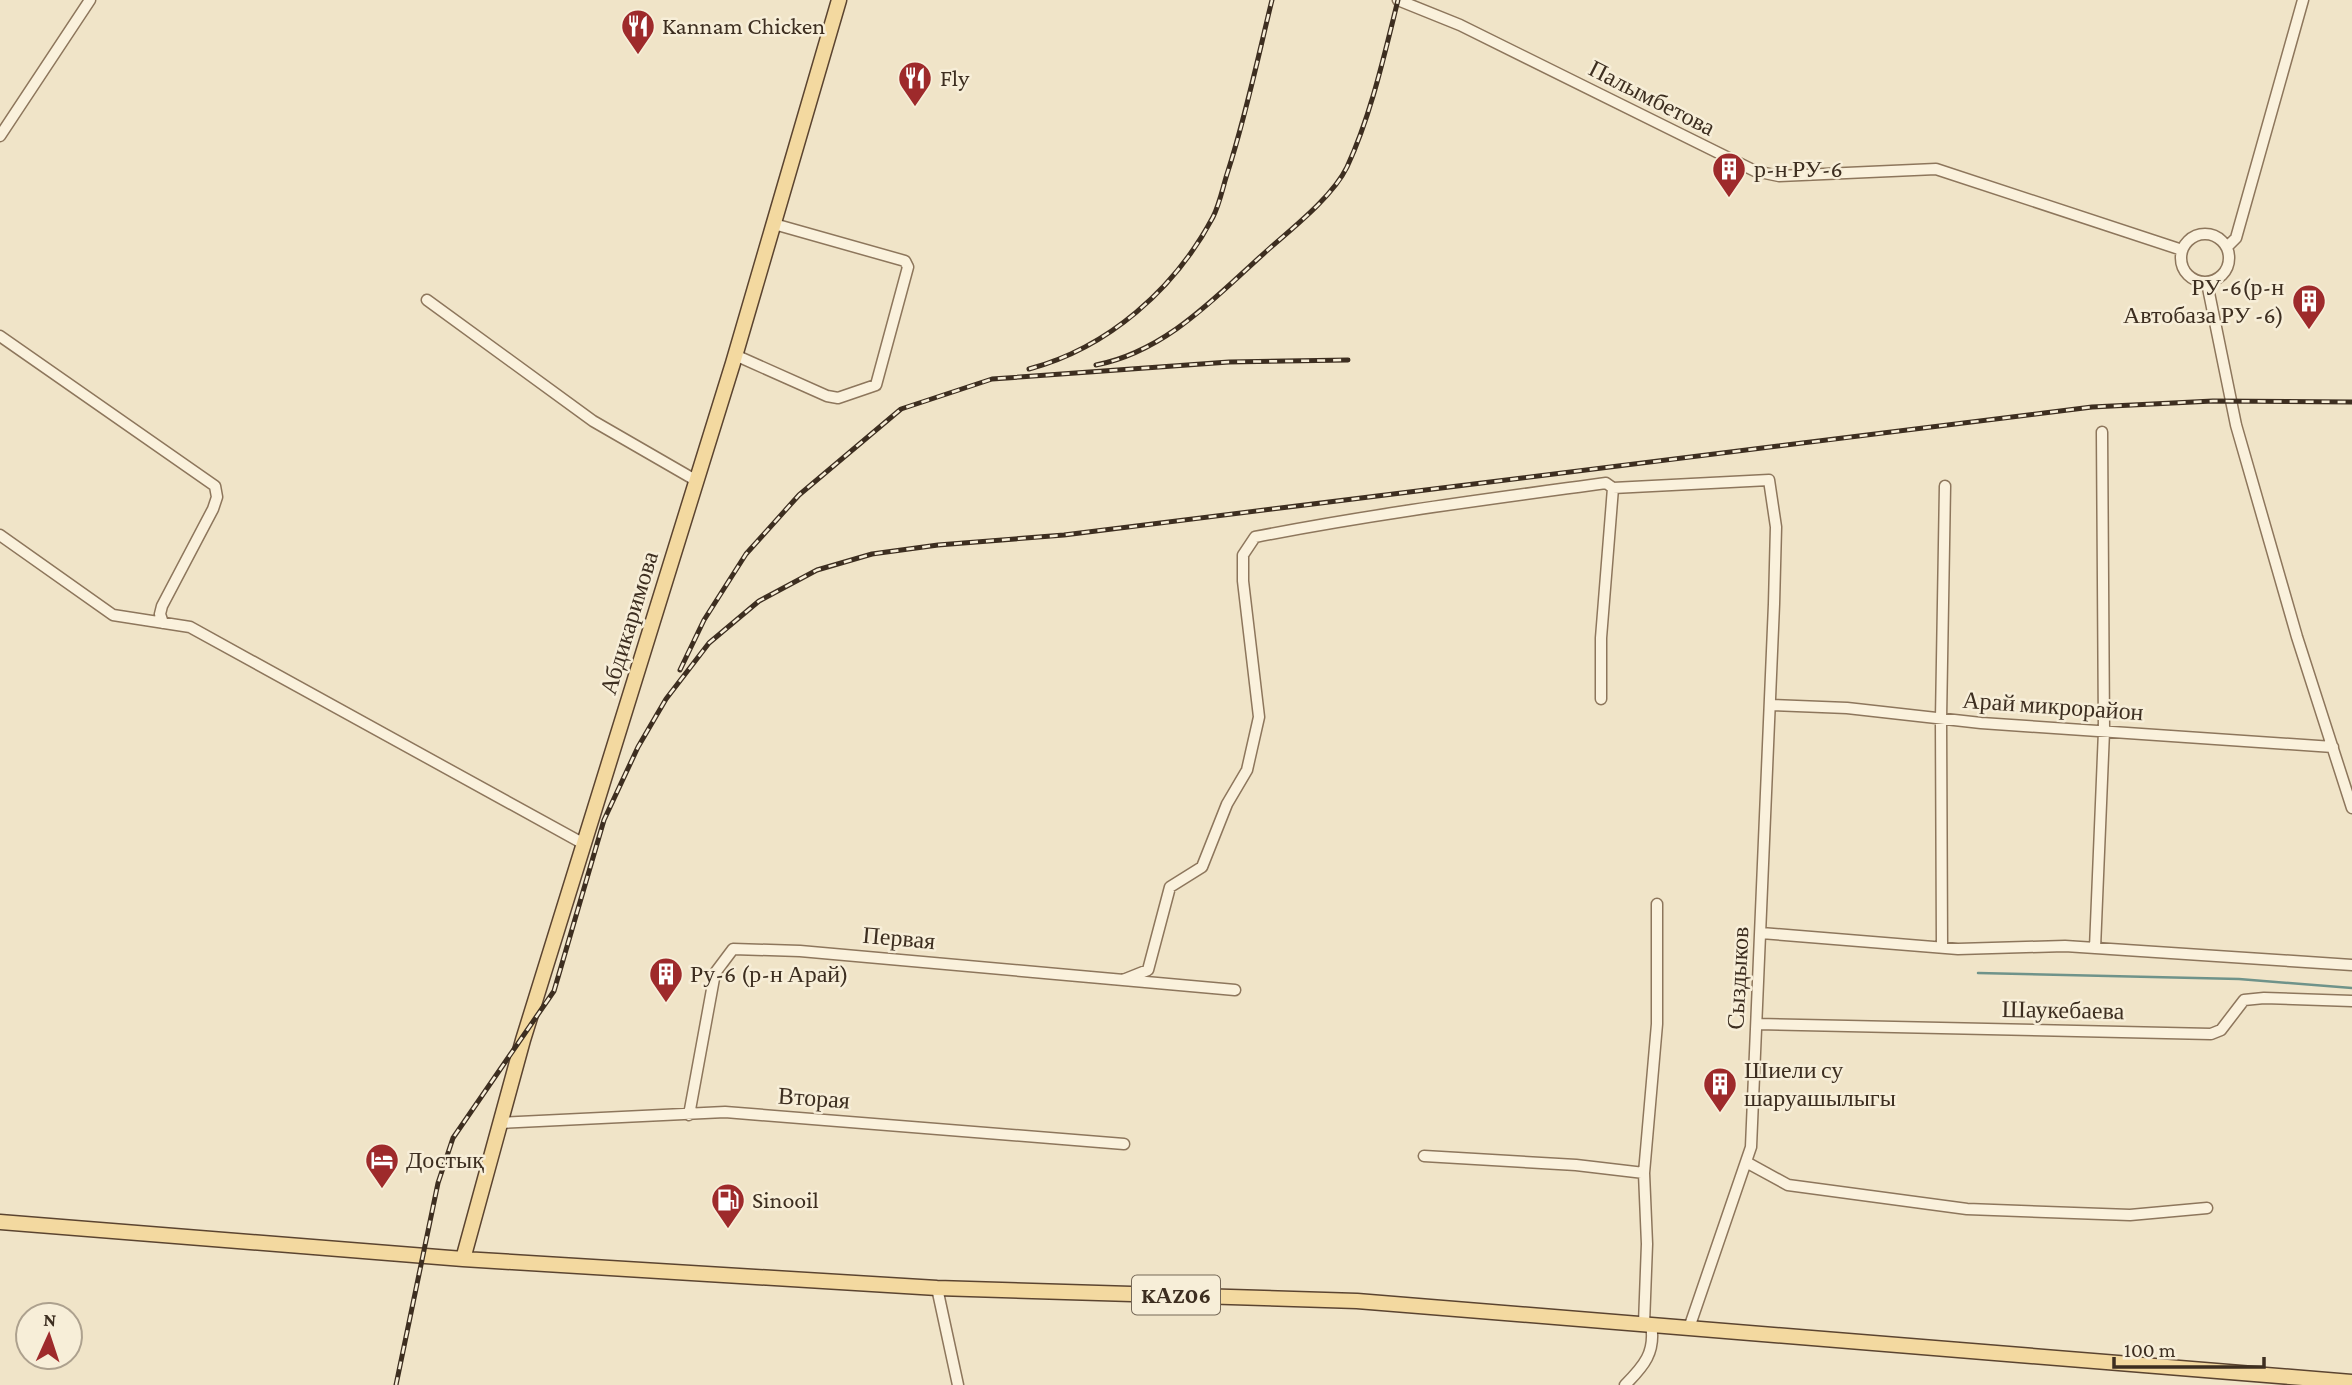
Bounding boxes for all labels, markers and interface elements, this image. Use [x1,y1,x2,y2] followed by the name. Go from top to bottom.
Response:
[619,7,657,56] restaurant icon: Kannam Chicken
[662,12,825,39] place label: Kannam Chicken
[1585,54,1720,141] street label: Палымбетова
[896,59,934,108] restaurant icon: Fly
[940,64,970,91] place label: Fly
[1710,150,1748,199] building icon: р-н РУ-6
[1754,155,1843,182] place label: р-н РУ-6
[2123,273,2284,329] place label: РУ-6(р-н Автобаза РУ -6)
[2290,282,2328,331] building icon: РУ-6(р-н Автобаза РУ -6)
[594,548,663,698] street label: Абдикаримова
[1962,686,2145,725] street label: Арай микрорайон
[862,921,936,954] street label: Первая
[1721,926,1754,1030] street label: Сыздыков
[647,955,685,1004] building icon: Ру-6 (р-н Арай)
[690,960,849,988] place label: Ру-6 (р-н Арай)
[2002,995,2125,1024] street label: Шаукебаева
[1744,1056,1896,1111] place label: Шиели су шаруашылыгы
[1701,1065,1739,1114] building icon: Шиели су шаруашылыгы
[777,1082,851,1113] street label: Вторая
[363,1141,401,1190] hotel icon: Достық
[406,1146,484,1173] place label: Достық
[709,1181,747,1230] fuel station icon: Sinooil
[752,1186,819,1213] place label: Sinooil
[1132,1276,1220,1314] road number: KАZ06
[14,1301,84,1371] north arrow
[43,1309,57,1330] text: N
[2114,1326,2264,1370] scale bar
[2124,1338,2176,1362] text: 100 m

